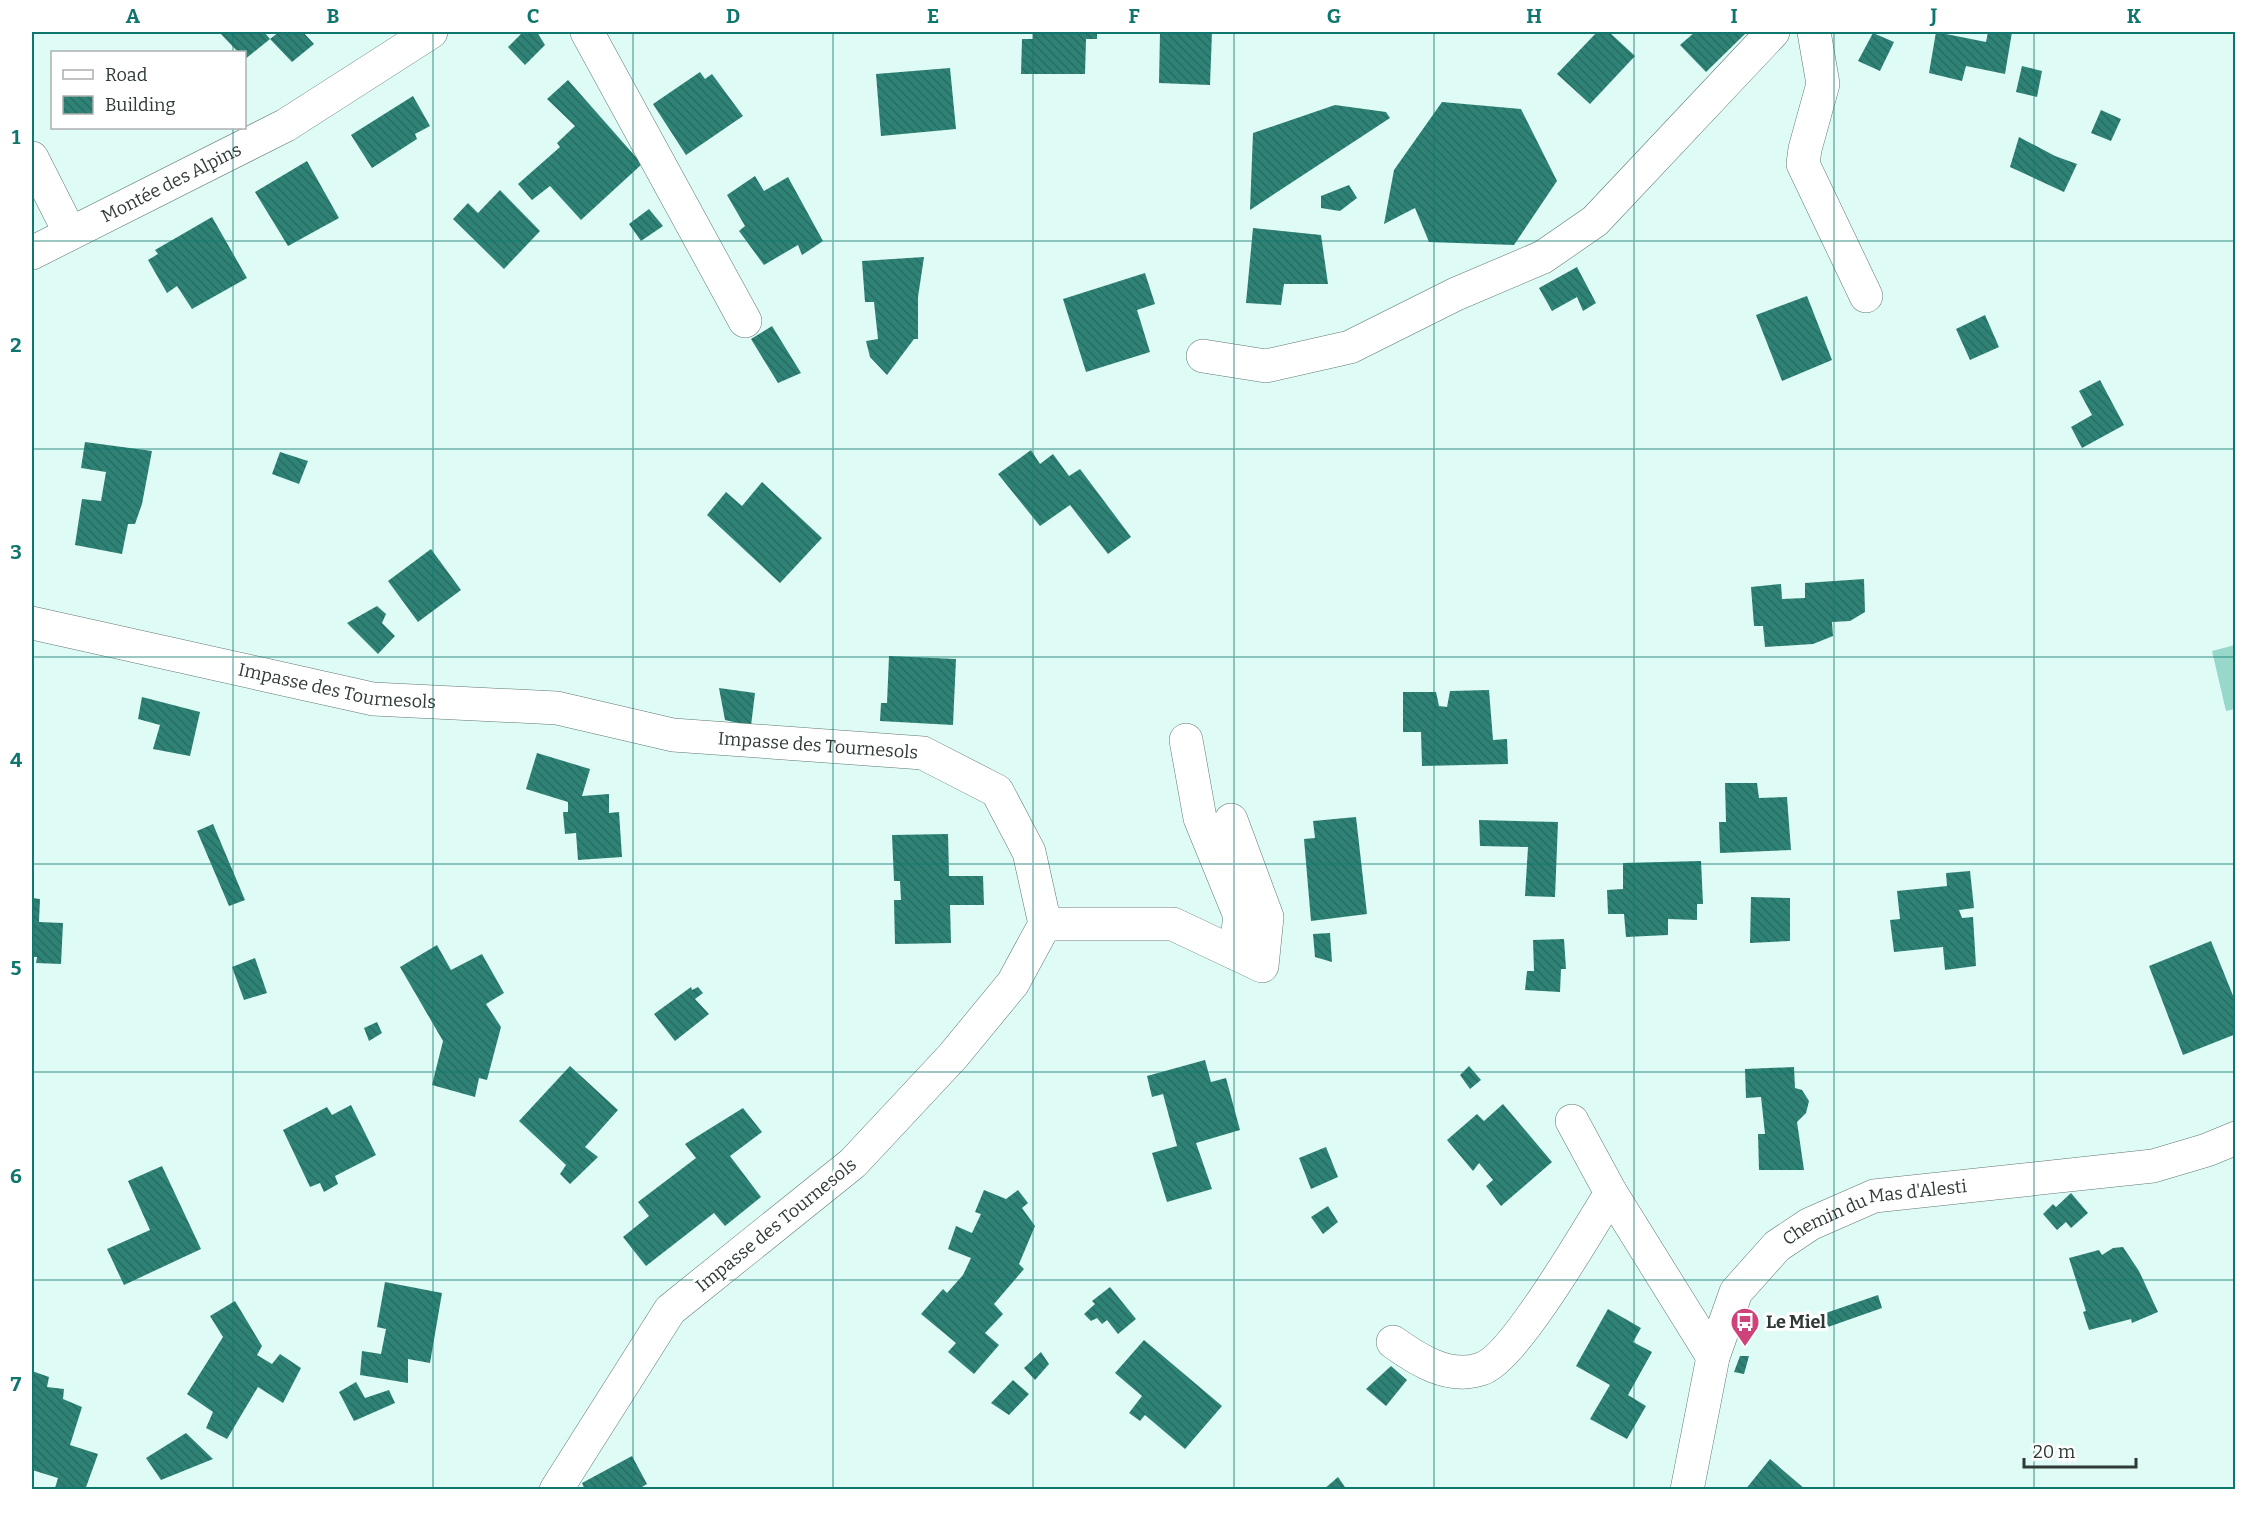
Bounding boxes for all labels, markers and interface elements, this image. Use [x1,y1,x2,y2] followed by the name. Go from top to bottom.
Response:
[126,4,141,28] text: A
[327,4,340,28] text: B
[527,4,539,28] text: C
[726,4,740,28] text: D
[927,4,939,28] text: E
[1128,4,1140,28] text: F
[1327,4,1341,28] text: G
[1526,4,1542,28] text: H
[1730,4,1738,28] text: I
[1930,4,1938,28] text: J
[2127,4,2142,28] text: K
[51,51,246,129] legend
[105,64,148,86] text: Road
[105,94,176,116] text: Building
[12,125,21,149] text: 1
[98,138,245,227] street label: Montée des Alpins
[10,333,22,357] text: 2
[10,540,22,564] text: 3
[236,658,436,713] street label: Impasse des Tournesols
[717,727,919,764] street label: Impasse des Tournesols
[10,748,22,772] text: 4
[11,956,22,980] text: 5
[691,1153,861,1297] street label: Impasse des Tournesols
[10,1164,22,1188] text: 6
[1778,1175,1968,1250] street label: Chemin du Mas d'Alesti
[1729,1306,1761,1348] bus stop icon: Le Miel
[1766,1311,1826,1333] place label: Le Miel
[11,1372,22,1396] text: 7
[2024,1431,2136,1469] scale bar
[2033,1441,2075,1463] text: 20 m

